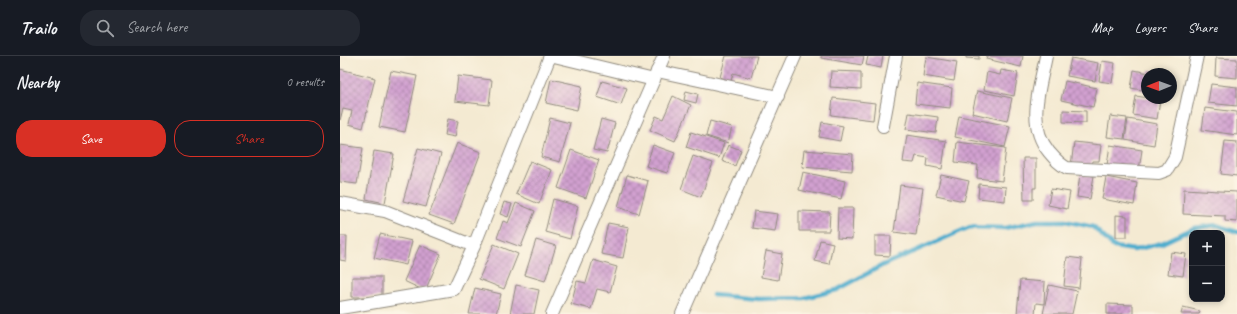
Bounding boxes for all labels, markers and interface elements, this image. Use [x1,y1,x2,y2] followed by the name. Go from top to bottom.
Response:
[80,10,360,46] search box
[20,16,56,40] text: Trailo
[94,17,116,39] icon: search
[126,18,188,37] text: Search here
[1091,19,1113,36] text: Map
[1135,19,1166,36] text: Layers
[1188,19,1217,36] text: Share
[1141,68,1177,104] north arrow
[16,72,59,93] text: Nearby
[286,74,324,90] text: 0 results
[16,120,166,157] button: Save
[174,120,324,157] button: Share
[1189,230,1225,302] map controls
[1189,230,1225,266] button: +
[1189,266,1225,302] button: −

